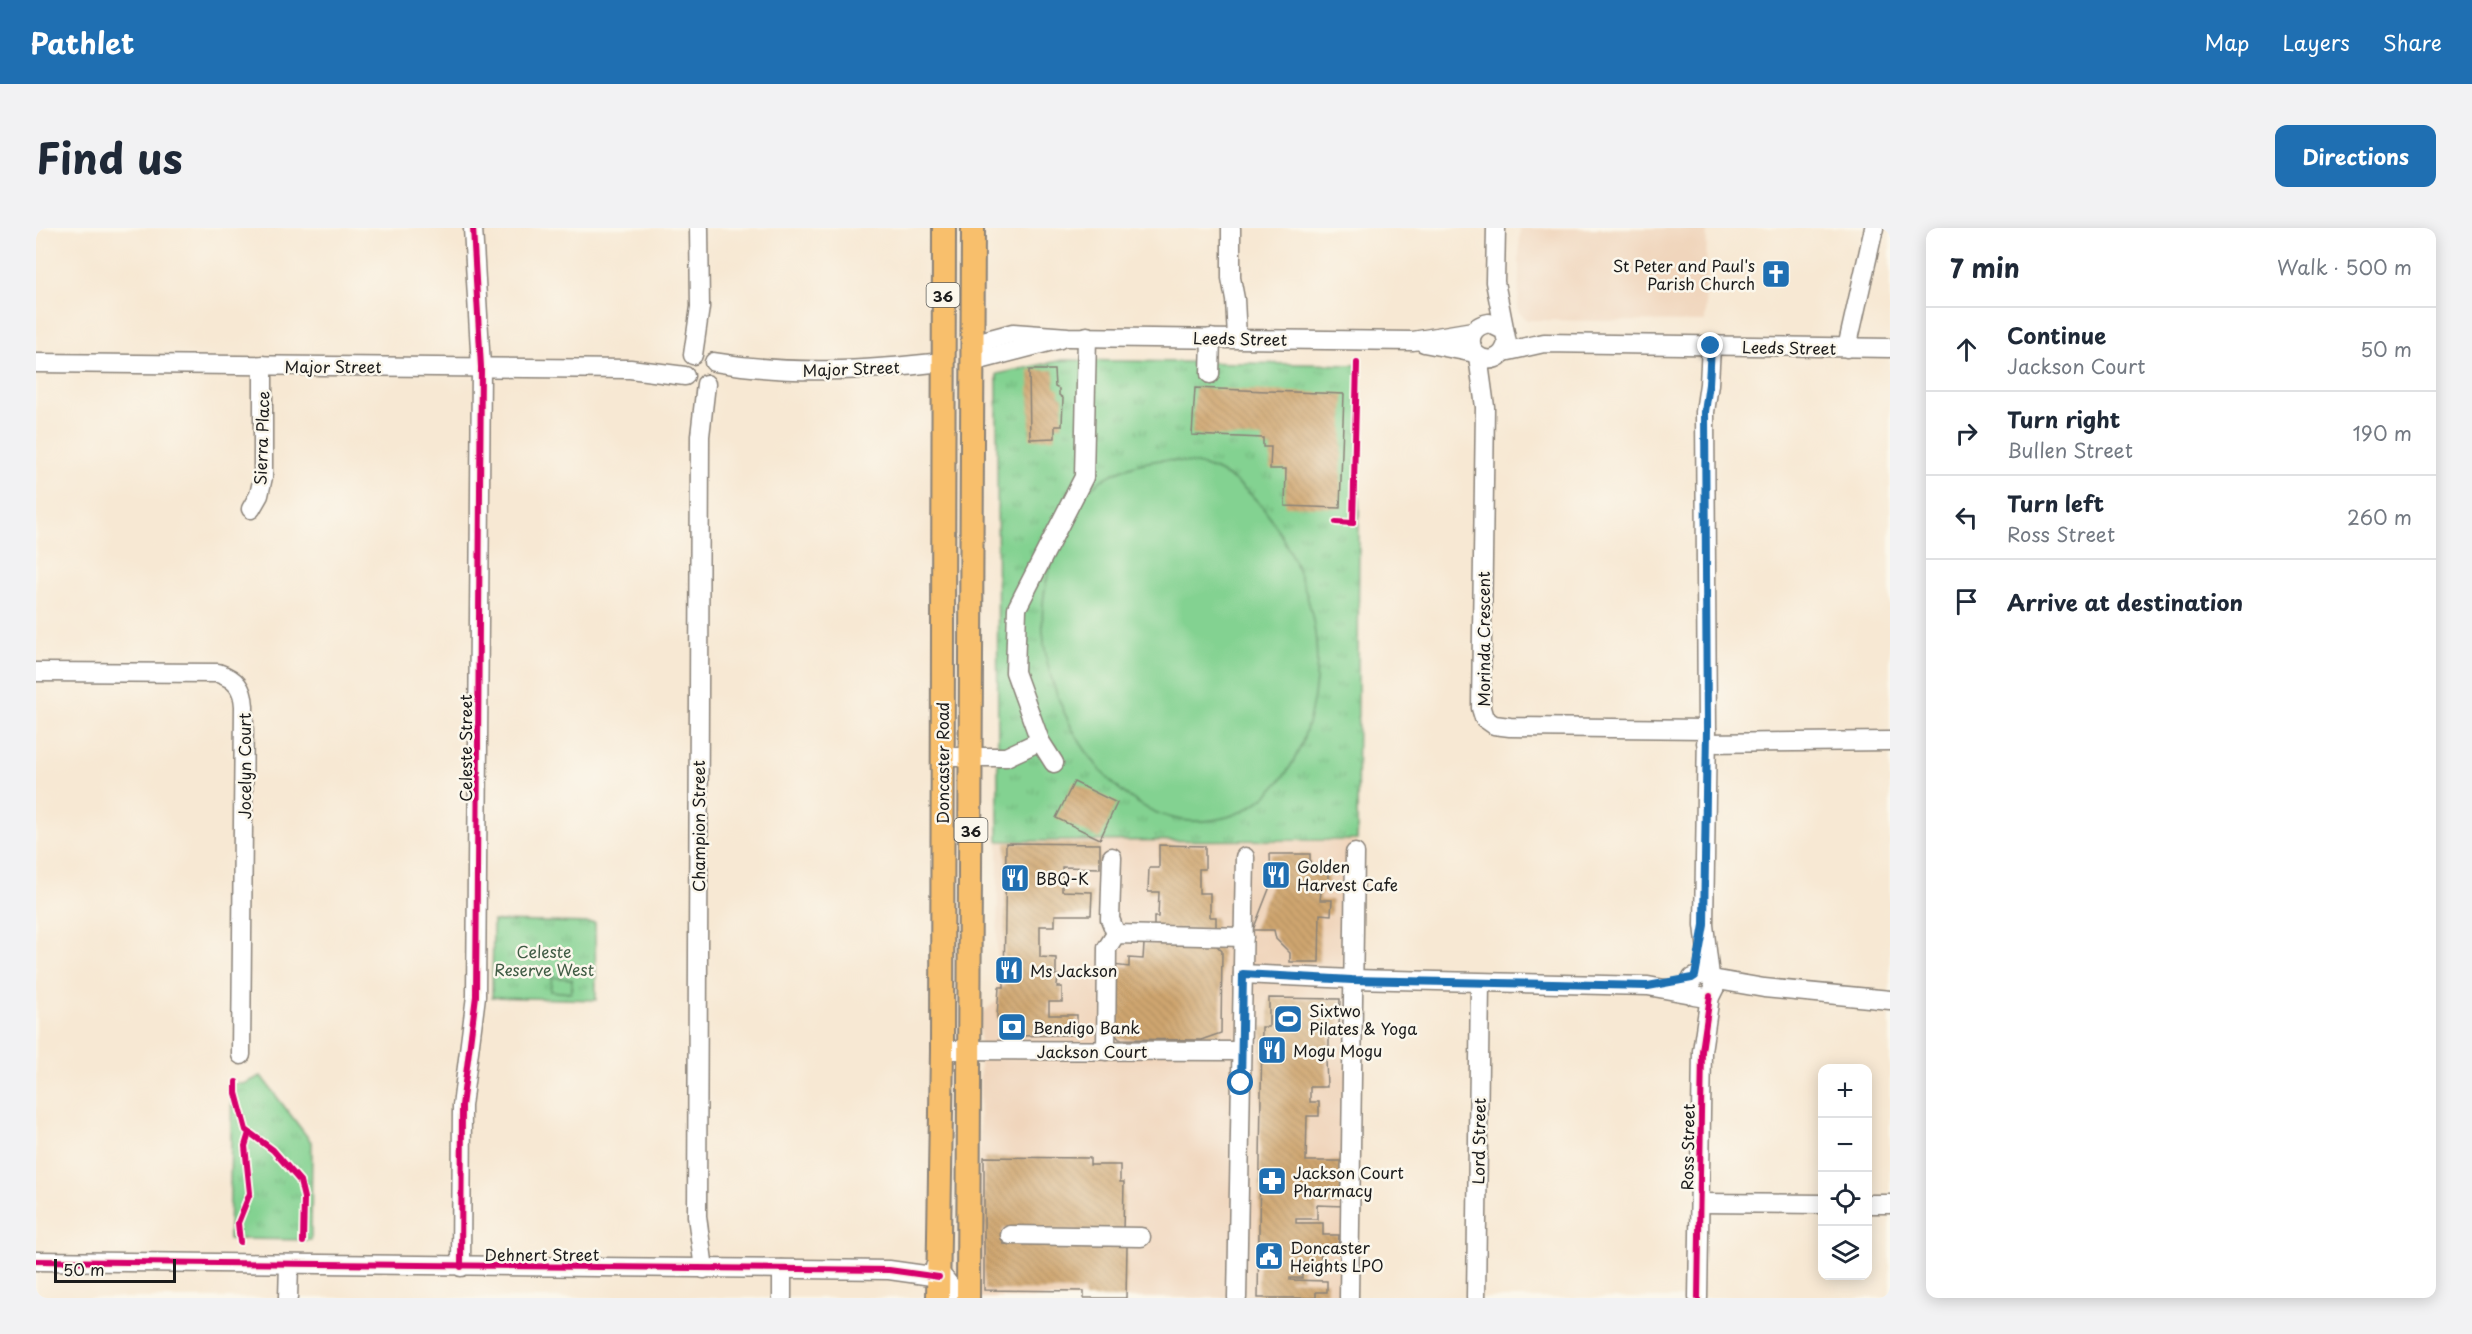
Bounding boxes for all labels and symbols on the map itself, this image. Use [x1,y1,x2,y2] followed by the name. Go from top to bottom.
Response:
[1613,253,1755,295] place label: St Peter and Paul's Parish Church
[1760,258,1792,290] church icon: St Peter and Paul's Parish Church
[926,283,960,307] road number: 36
[1193,325,1288,351] street label: Leeds Street
[1697,332,1723,358] route end
[1742,334,1837,360] street label: Leeds Street
[284,354,382,378] street label: Major Street
[802,354,900,382] street label: Major Street
[247,390,275,486] street label: Sierra Place
[1471,571,1495,707] street label: Morinda Crescent
[453,694,477,802] street label: Celeste Street
[930,702,954,824] street label: Doncaster Road
[232,712,256,819] street label: Jocelyn Court
[686,760,710,892] street label: Champion Street
[954,818,988,842] road number: 36
[1297,854,1398,896] place label: Golden Harvest Cafe
[1260,859,1292,891] restaurant icon: Golden Harvest Cafe
[999,862,1031,894] restaurant icon: BBQ-K
[1036,866,1089,890] place label: BBQ-K
[494,939,594,981] park label: Celeste Reserve West
[993,954,1025,986] restaurant icon: Ms Jackson
[1030,958,1117,982] place label: Ms Jackson
[1309,998,1417,1040] place label: Sixtwo Pilates & Yoga
[1272,1003,1304,1035] sports icon: Sixtwo Pilates & Yoga
[996,1011,1028,1043] bank icon: Bendigo Bank
[1033,1015,1140,1039] place label: Bendigo Bank
[1256,1034,1288,1066] restaurant icon: Mogu Mogu
[1293,1038,1382,1062] place label: Mogu Mogu
[1037,1039,1148,1063] street label: Jackson Court
[1227,1069,1253,1095] route start
[1465,1097,1491,1184] street label: Lord Street
[1674,1103,1700,1191] street label: Ross Street
[1293,1160,1404,1202] place label: Jackson Court Pharmacy
[1256,1165,1288,1197] pharmacy icon: Jackson Court Pharmacy
[1290,1235,1384,1277] place label: Doncaster Heights LPO
[1253,1240,1285,1272] public building icon: Doncaster Heights LPO
[485,1242,600,1266] street label: Dehnert Street
[54,1256,176,1284] scale bar

